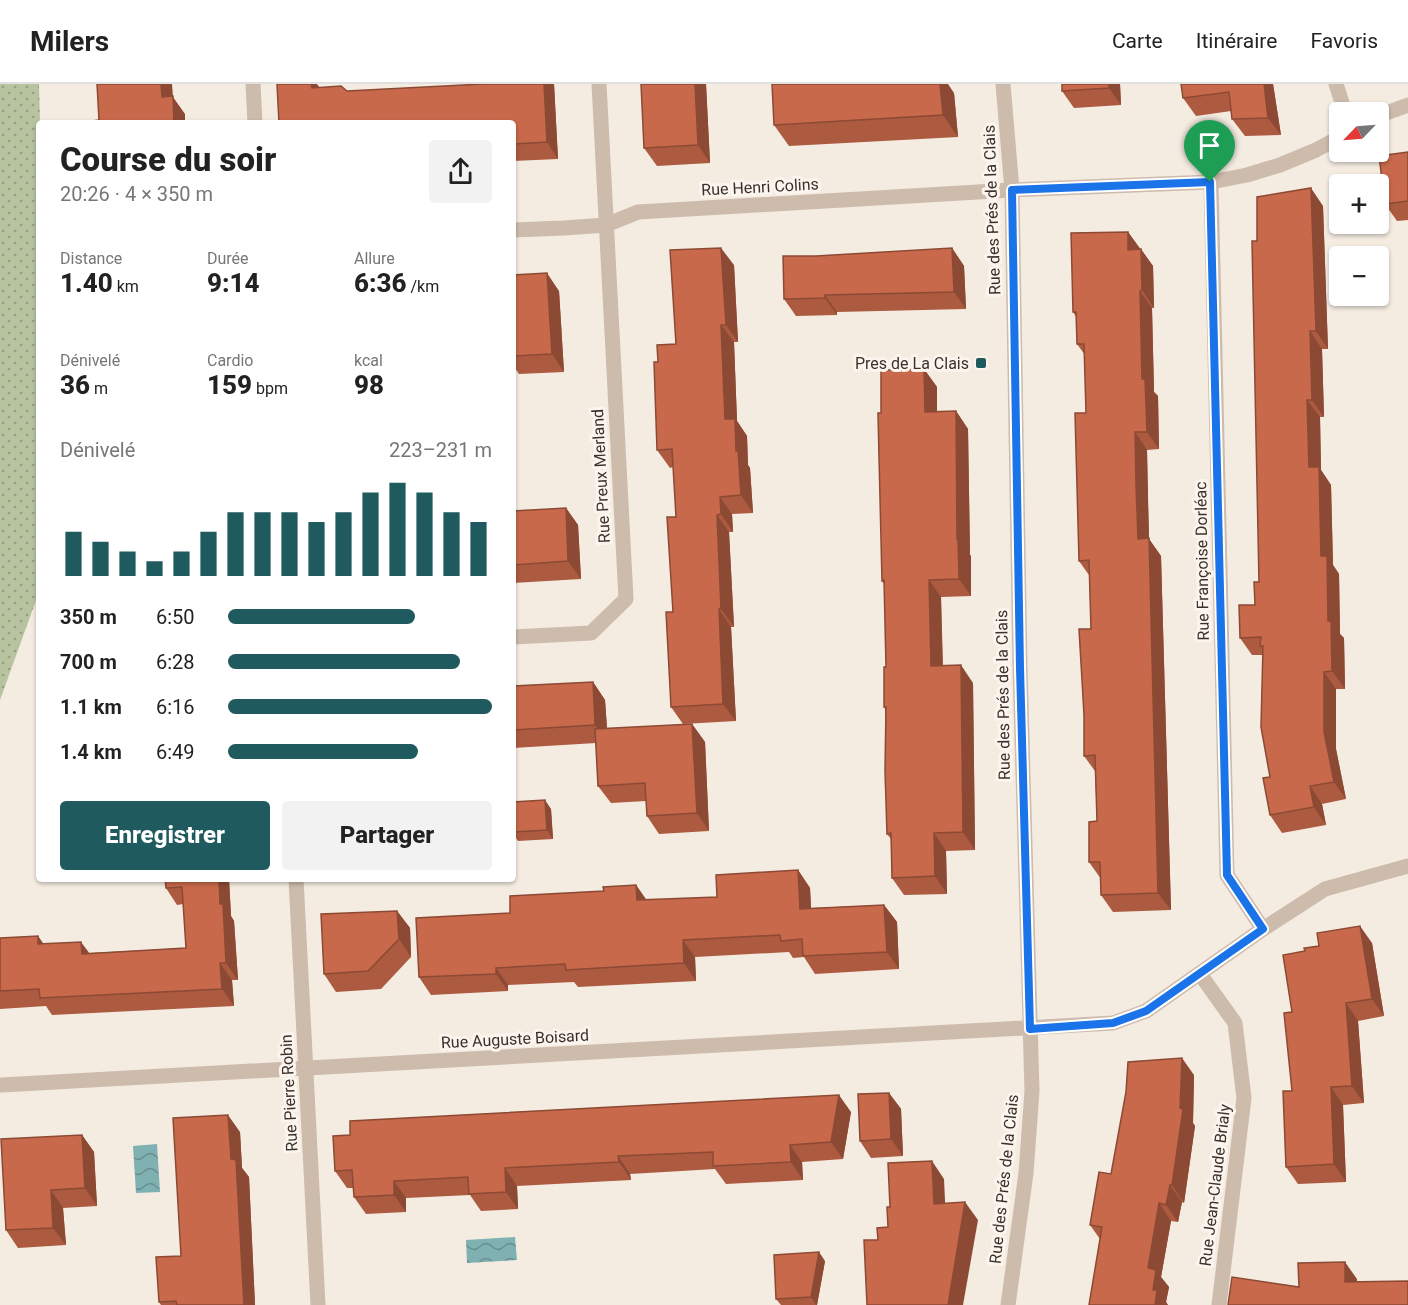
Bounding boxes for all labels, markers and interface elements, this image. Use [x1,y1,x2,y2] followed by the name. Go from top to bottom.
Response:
[30,25,109,58] text: Milers
[1112,29,1163,53] text: Carte
[1196,29,1277,53] text: Itinéraire
[1310,29,1378,53] text: Favoris
[1329,102,1389,162] north arrow
[1329,102,1389,306] map controls
[1184,120,1235,182] pin
[980,125,1004,295] street label: Rue des Prés de la Clais
[1193,129,1226,162] icon: arrive
[60,140,276,179] text: Course du soir
[429,140,492,203] button: share
[701,174,819,200] street label: Rue Henri Colins
[1329,174,1389,234] button: +
[60,182,213,206] text: 20:26 · 4 × 350 m
[1329,246,1389,306] button: −
[60,249,122,268] text: Distance
[207,249,249,268] text: Durée
[354,249,395,268] text: Allure
[60,268,113,298] text: 1.40
[207,268,260,298] text: 9:14
[354,268,407,298] text: 6:36
[113,277,139,296] text: km
[407,277,439,296] text: /km
[60,351,120,370] text: Dénivelé
[207,351,253,370] text: Cardio
[354,351,383,370] text: kcal
[855,354,969,373] place label: Pres de La Clais
[974,356,988,370] marker: Pres de La Clais
[60,370,90,400] text: 36
[207,370,252,400] text: 159
[354,370,384,400] text: 98
[90,379,108,398] text: m
[252,379,288,398] text: bpm
[588,409,614,543] street label: Rue Preux Merland
[60,438,135,462] text: Dénivelé
[389,438,492,462] text: 223–231 m
[1191,481,1213,641] street label: Rue Françoise Dorléac
[60,605,117,629] text: 350 m
[156,605,195,629] text: 6:50
[992,610,1014,780] street label: Rue des Prés de la Clais
[60,650,117,674] text: 700 m
[156,650,195,674] text: 6:28
[60,695,122,719] text: 1.1 km
[156,695,195,719] text: 6:16
[60,740,122,764] text: 1.4 km
[156,740,195,764] text: 6:49
[60,801,270,870] button: Enregistrer
[282,801,492,870] button: Partager
[440,1026,590,1052] street label: Rue Auguste Boisard
[276,1034,302,1152] street label: Rue Pierre Robin
[986,1093,1022,1265] street label: Rue des Prés de la Clais
[1196,1102,1234,1267] street label: Rue Jean-Claude Brialy

